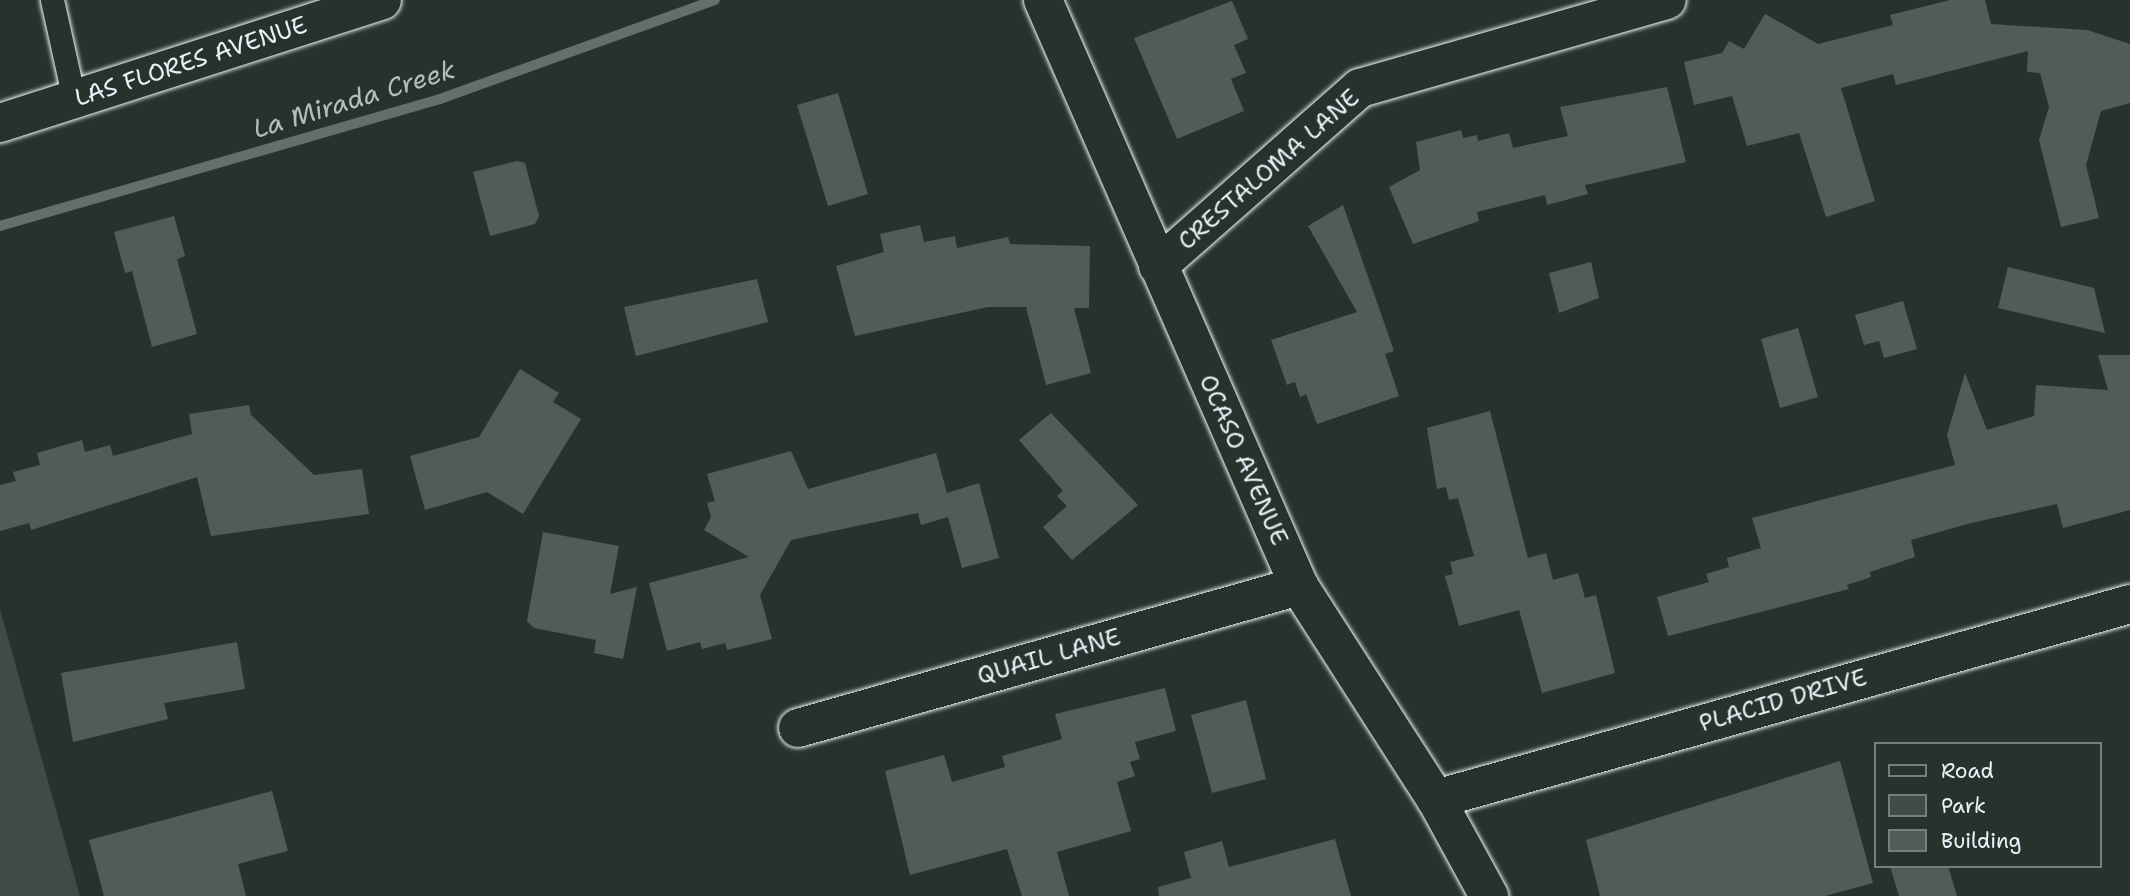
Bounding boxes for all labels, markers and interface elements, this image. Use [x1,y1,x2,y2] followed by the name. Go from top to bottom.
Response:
[71,11,311,113] street label: LAS FLORES AVENUE
[249,53,459,145] water label: La Mirada Creek
[1173,84,1365,256] street label: CRESTALOMA LANE
[1192,370,1294,550] street label: OCASO AVENUE
[974,623,1124,691] street label: QUAIL LANE
[1696,663,1870,739] street label: PLACID DRIVE
[1874,742,2102,868] legend
[1941,757,1994,785] text: Road
[1941,792,1986,820] text: Park
[1941,827,2021,855] text: Building

